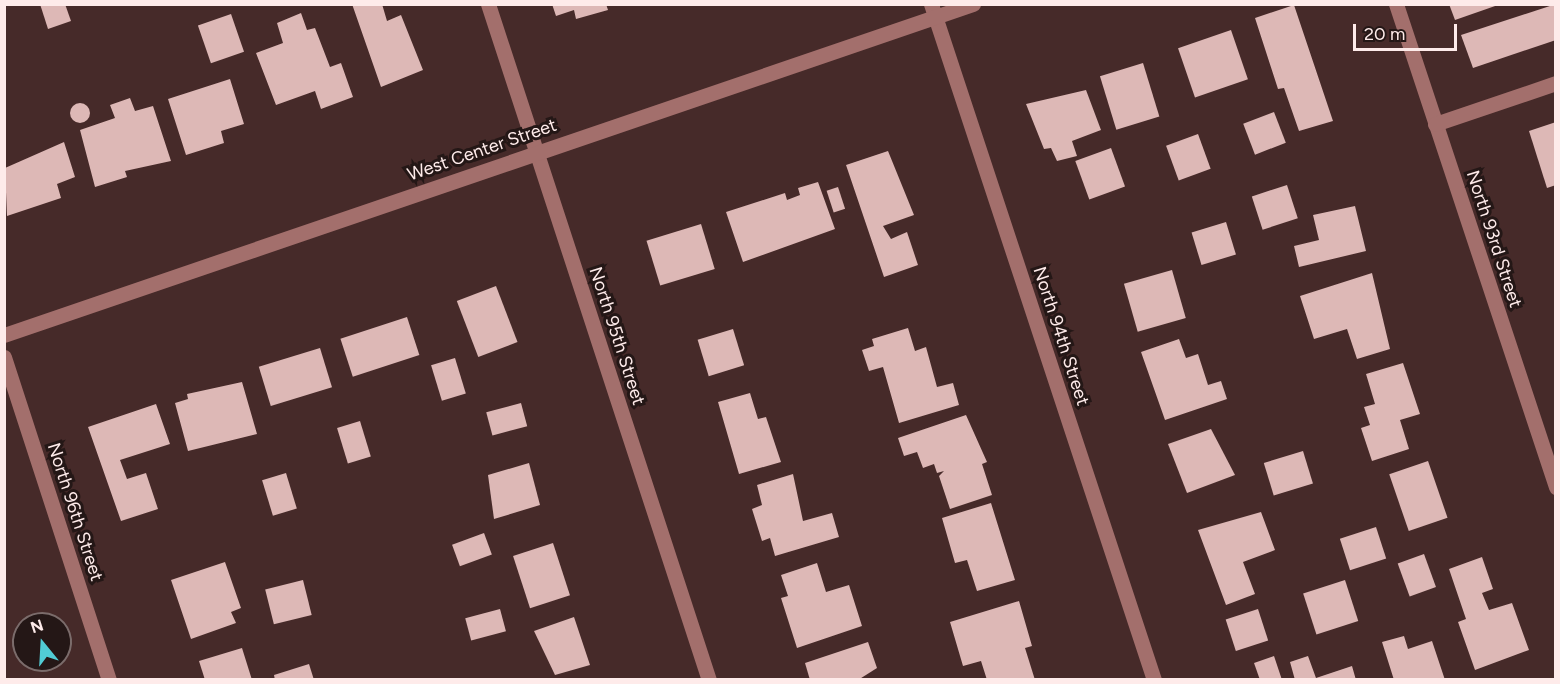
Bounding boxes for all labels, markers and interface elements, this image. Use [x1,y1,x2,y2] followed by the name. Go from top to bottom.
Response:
[1356,12,1460,50] scale bar
[1364,23,1405,45] text: 20 m
[405,114,559,186] street label: West Center Street
[1462,168,1526,310] street label: North 93rd Street
[584,264,650,408] street label: North 95th Street
[1028,264,1094,408] street label: North 94th Street
[43,440,107,584] street label: North 96th Street
[12,612,72,672] north arrow
[28,615,46,637] text: N

